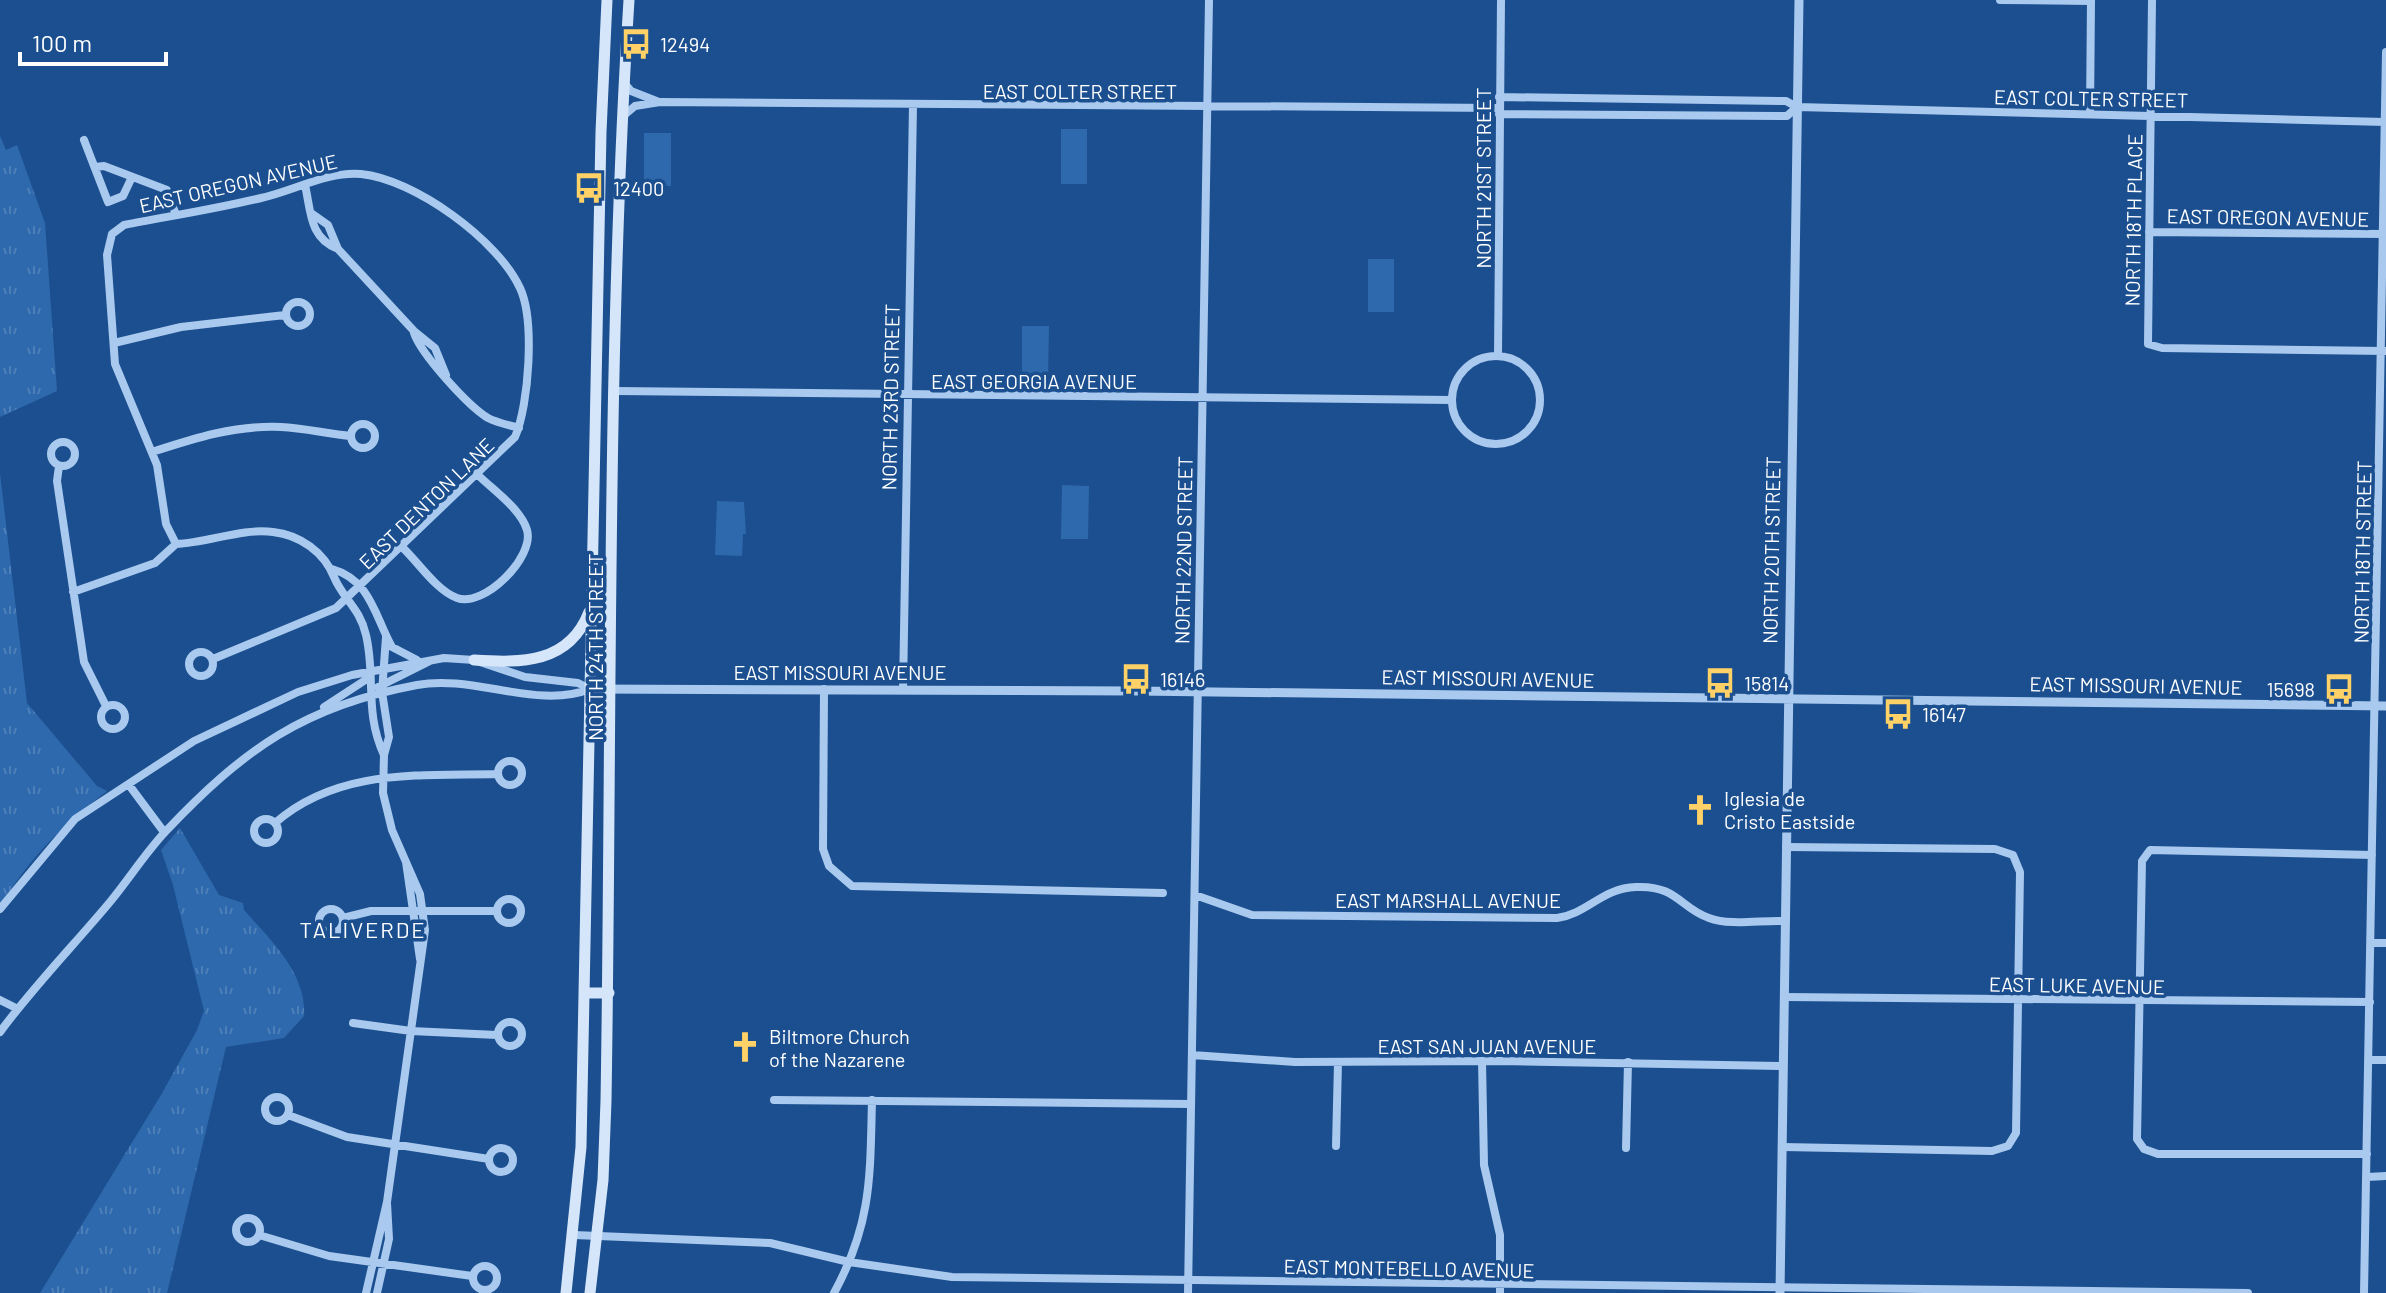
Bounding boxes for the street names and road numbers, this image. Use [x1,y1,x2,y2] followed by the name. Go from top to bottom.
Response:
[983,79,1177,103] street label: EAST COLTER STREET
[1994,84,2188,112] street label: EAST COLTER STREET
[1471,87,1495,269] street label: NORTH 21ST STREET
[2119,133,2147,307] street label: NORTH 18TH PLACE
[137,149,339,217] street label: EAST OREGON AVENUE
[2167,203,2369,231] street label: EAST OREGON AVENUE
[876,304,904,490] street label: NORTH 23RD STREET
[931,369,1137,393] street label: EAST GEORGIA AVENUE
[354,432,498,574] street label: EAST DENTON LANE
[1169,456,1197,644] street label: NORTH 22ND STREET
[1757,456,1785,644] street label: NORTH 20TH STREET
[2348,460,2376,644] street label: NORTH 18TH STREET
[583,553,607,741] street label: NORTH 24TH STREET
[733,660,947,684] street label: EAST MISSOURI AVENUE
[1381,664,1595,692] street label: EAST MISSOURI AVENUE
[2029,671,2243,699] street label: EAST MISSOURI AVENUE
[1335,888,1561,912] street label: EAST MARSHALL AVENUE
[1989,971,2165,999] street label: EAST LUKE AVENUE
[1378,1034,1596,1058] street label: EAST SAN JUAN AVENUE
[1283,1254,1535,1282] street label: EAST MONTEBELLO AVENUE

